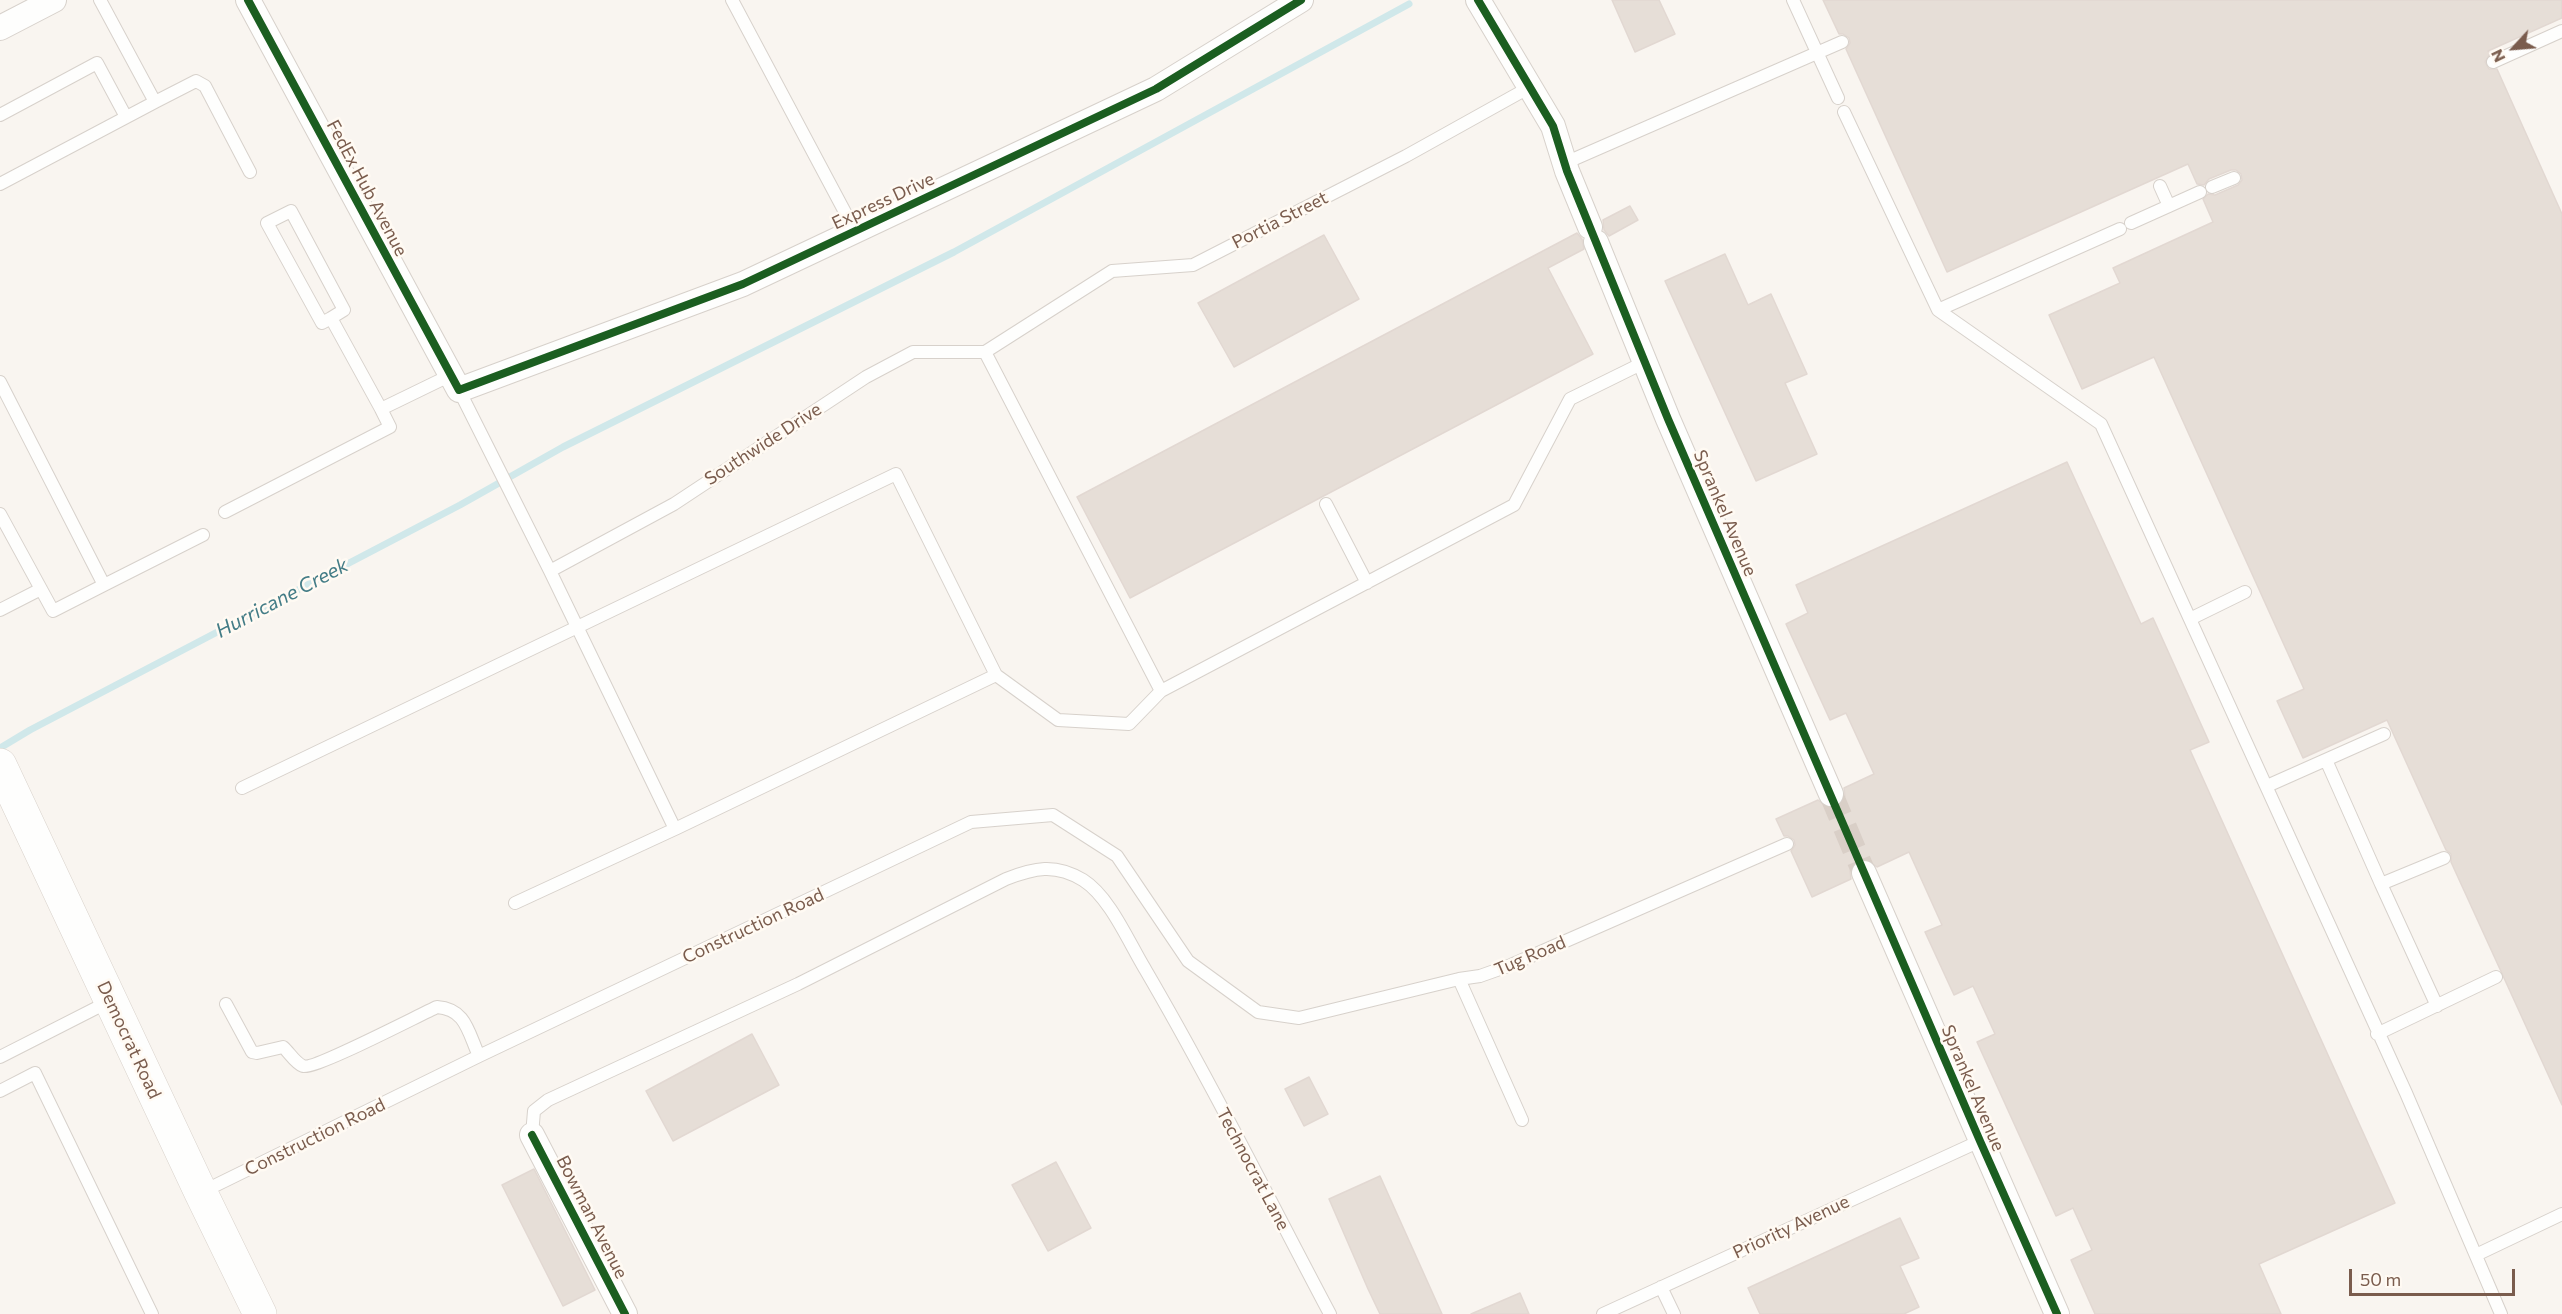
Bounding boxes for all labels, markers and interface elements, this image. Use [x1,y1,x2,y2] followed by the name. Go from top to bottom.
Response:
[2484,18,2544,78] north arrow
[2486,47,2509,66] text: N
[322,116,412,260] street label: FedEx Hub Avenue
[828,168,938,234] street label: Express Drive
[1228,187,1332,253] street label: Portia Street
[701,398,825,490] street label: Southwide Drive
[1689,447,1761,579] street label: Sprankel Avenue
[212,553,352,643] water label: Hurricane Creek
[679,884,827,968] street label: Construction Road
[1491,931,1569,981] street label: Tug Road
[92,978,166,1102] street label: Democrat Road
[1937,1022,2009,1154] street label: Sprankel Avenue
[241,1094,389,1180] street label: Construction Road
[1212,1104,1294,1234] street label: Technocrat Lane
[552,1152,632,1282] street label: Bowman Avenue
[1729,1191,1853,1263] street label: Priority Avenue
[2352,1257,2518,1295] scale bar
[2360,1268,2401,1290] text: 50 m

